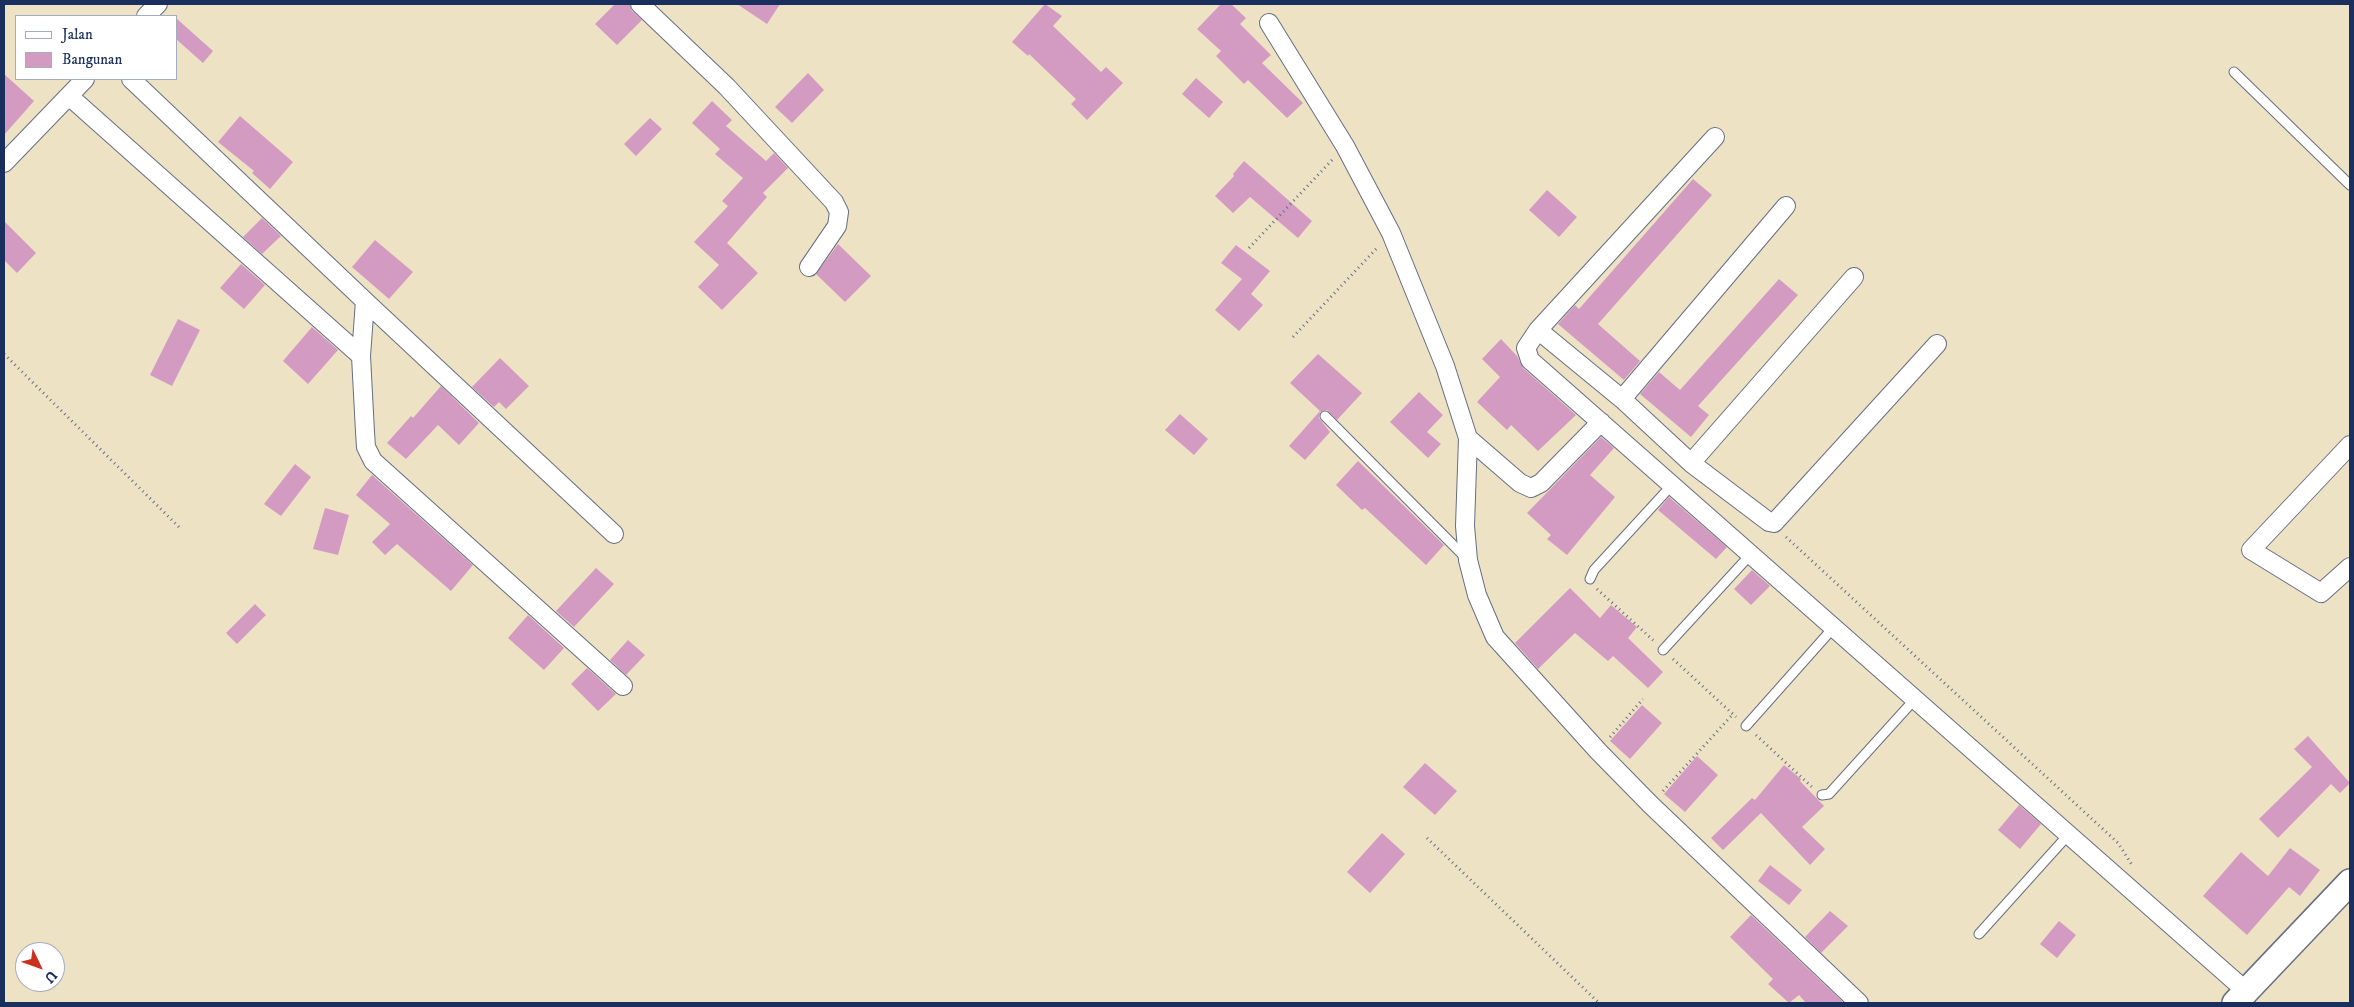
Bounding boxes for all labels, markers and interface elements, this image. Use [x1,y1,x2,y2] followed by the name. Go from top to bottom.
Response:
[15,15,178,80] legend
[62,25,93,44] text: Jalan
[62,50,122,69] text: Bangunan
[15,942,65,992] north arrow
[40,966,61,986] text: U

